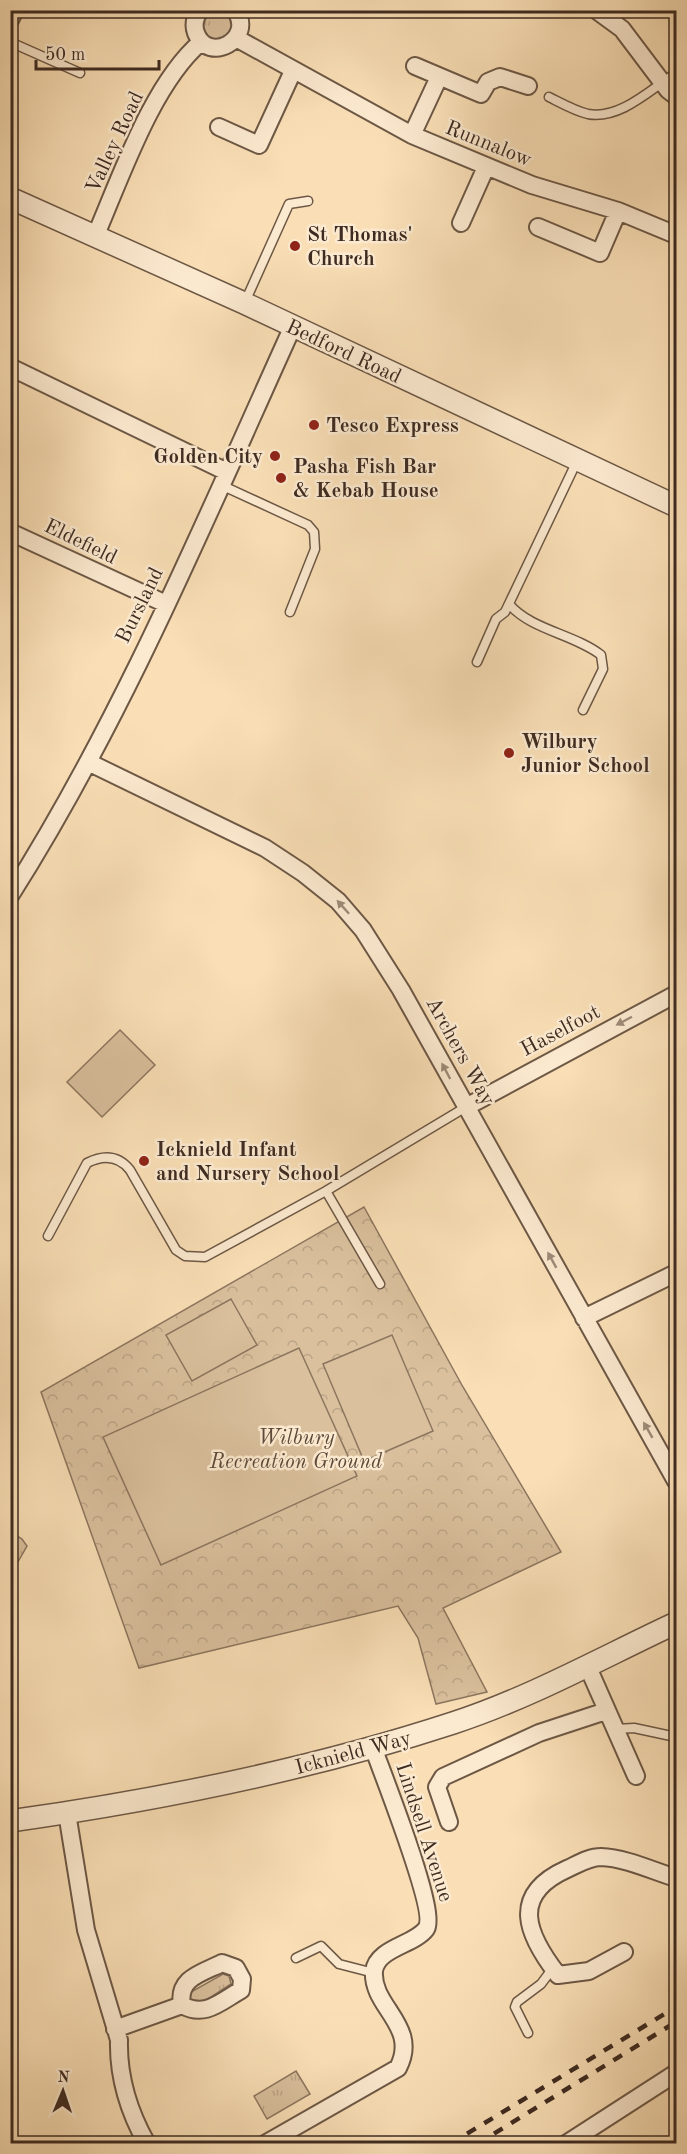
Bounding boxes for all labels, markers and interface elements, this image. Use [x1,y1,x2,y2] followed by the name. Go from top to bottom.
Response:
[36,33,159,71] scale bar
[45,46,85,64] text: 50 m
[83,88,148,197] street label: Valley Road
[442,118,535,171] street label: Runnalow
[307,225,412,270] place label: St Thomas' Church
[288,239,302,253] marker: St Thomas' Church
[282,316,404,388] street label: Bedford Road
[326,416,459,437] place label: Tesco Express
[307,418,321,432] marker: Tesco Express
[153,447,263,468] place label: Golden City
[268,449,282,463] marker: Golden City
[293,457,439,502] place label: Pasha Fish Bar & Kebab House
[274,471,288,485] marker: Pasha Fish Bar & Kebab House
[41,516,120,569] street label: Eldefield
[113,564,168,647] street label: Bursland
[521,732,650,777] place label: Wilbury Junior School
[502,746,516,760] marker: Wilbury Junior School
[336,900,350,914] one-way arrow
[421,994,498,1109] street label: Archers Way
[518,1002,604,1061] street label: Haselfoot
[616,1016,633,1026] one-way arrow
[441,1063,451,1080] one-way arrow
[156,1140,339,1185] place label: Icknield Infant and Nursery School
[137,1154,151,1168] marker: Icknield Infant and Nursery School
[547,1251,557,1268] one-way arrow
[642,1422,653,1438] one-way arrow
[209,1428,383,1473] park label: Wilbury Recreation Ground
[293,1728,414,1779] street label: Icknield Way
[391,1760,456,1905] street label: Lindsell Avenue
[33,2061,93,2121] north arrow
[57,2070,71,2086] text: N

